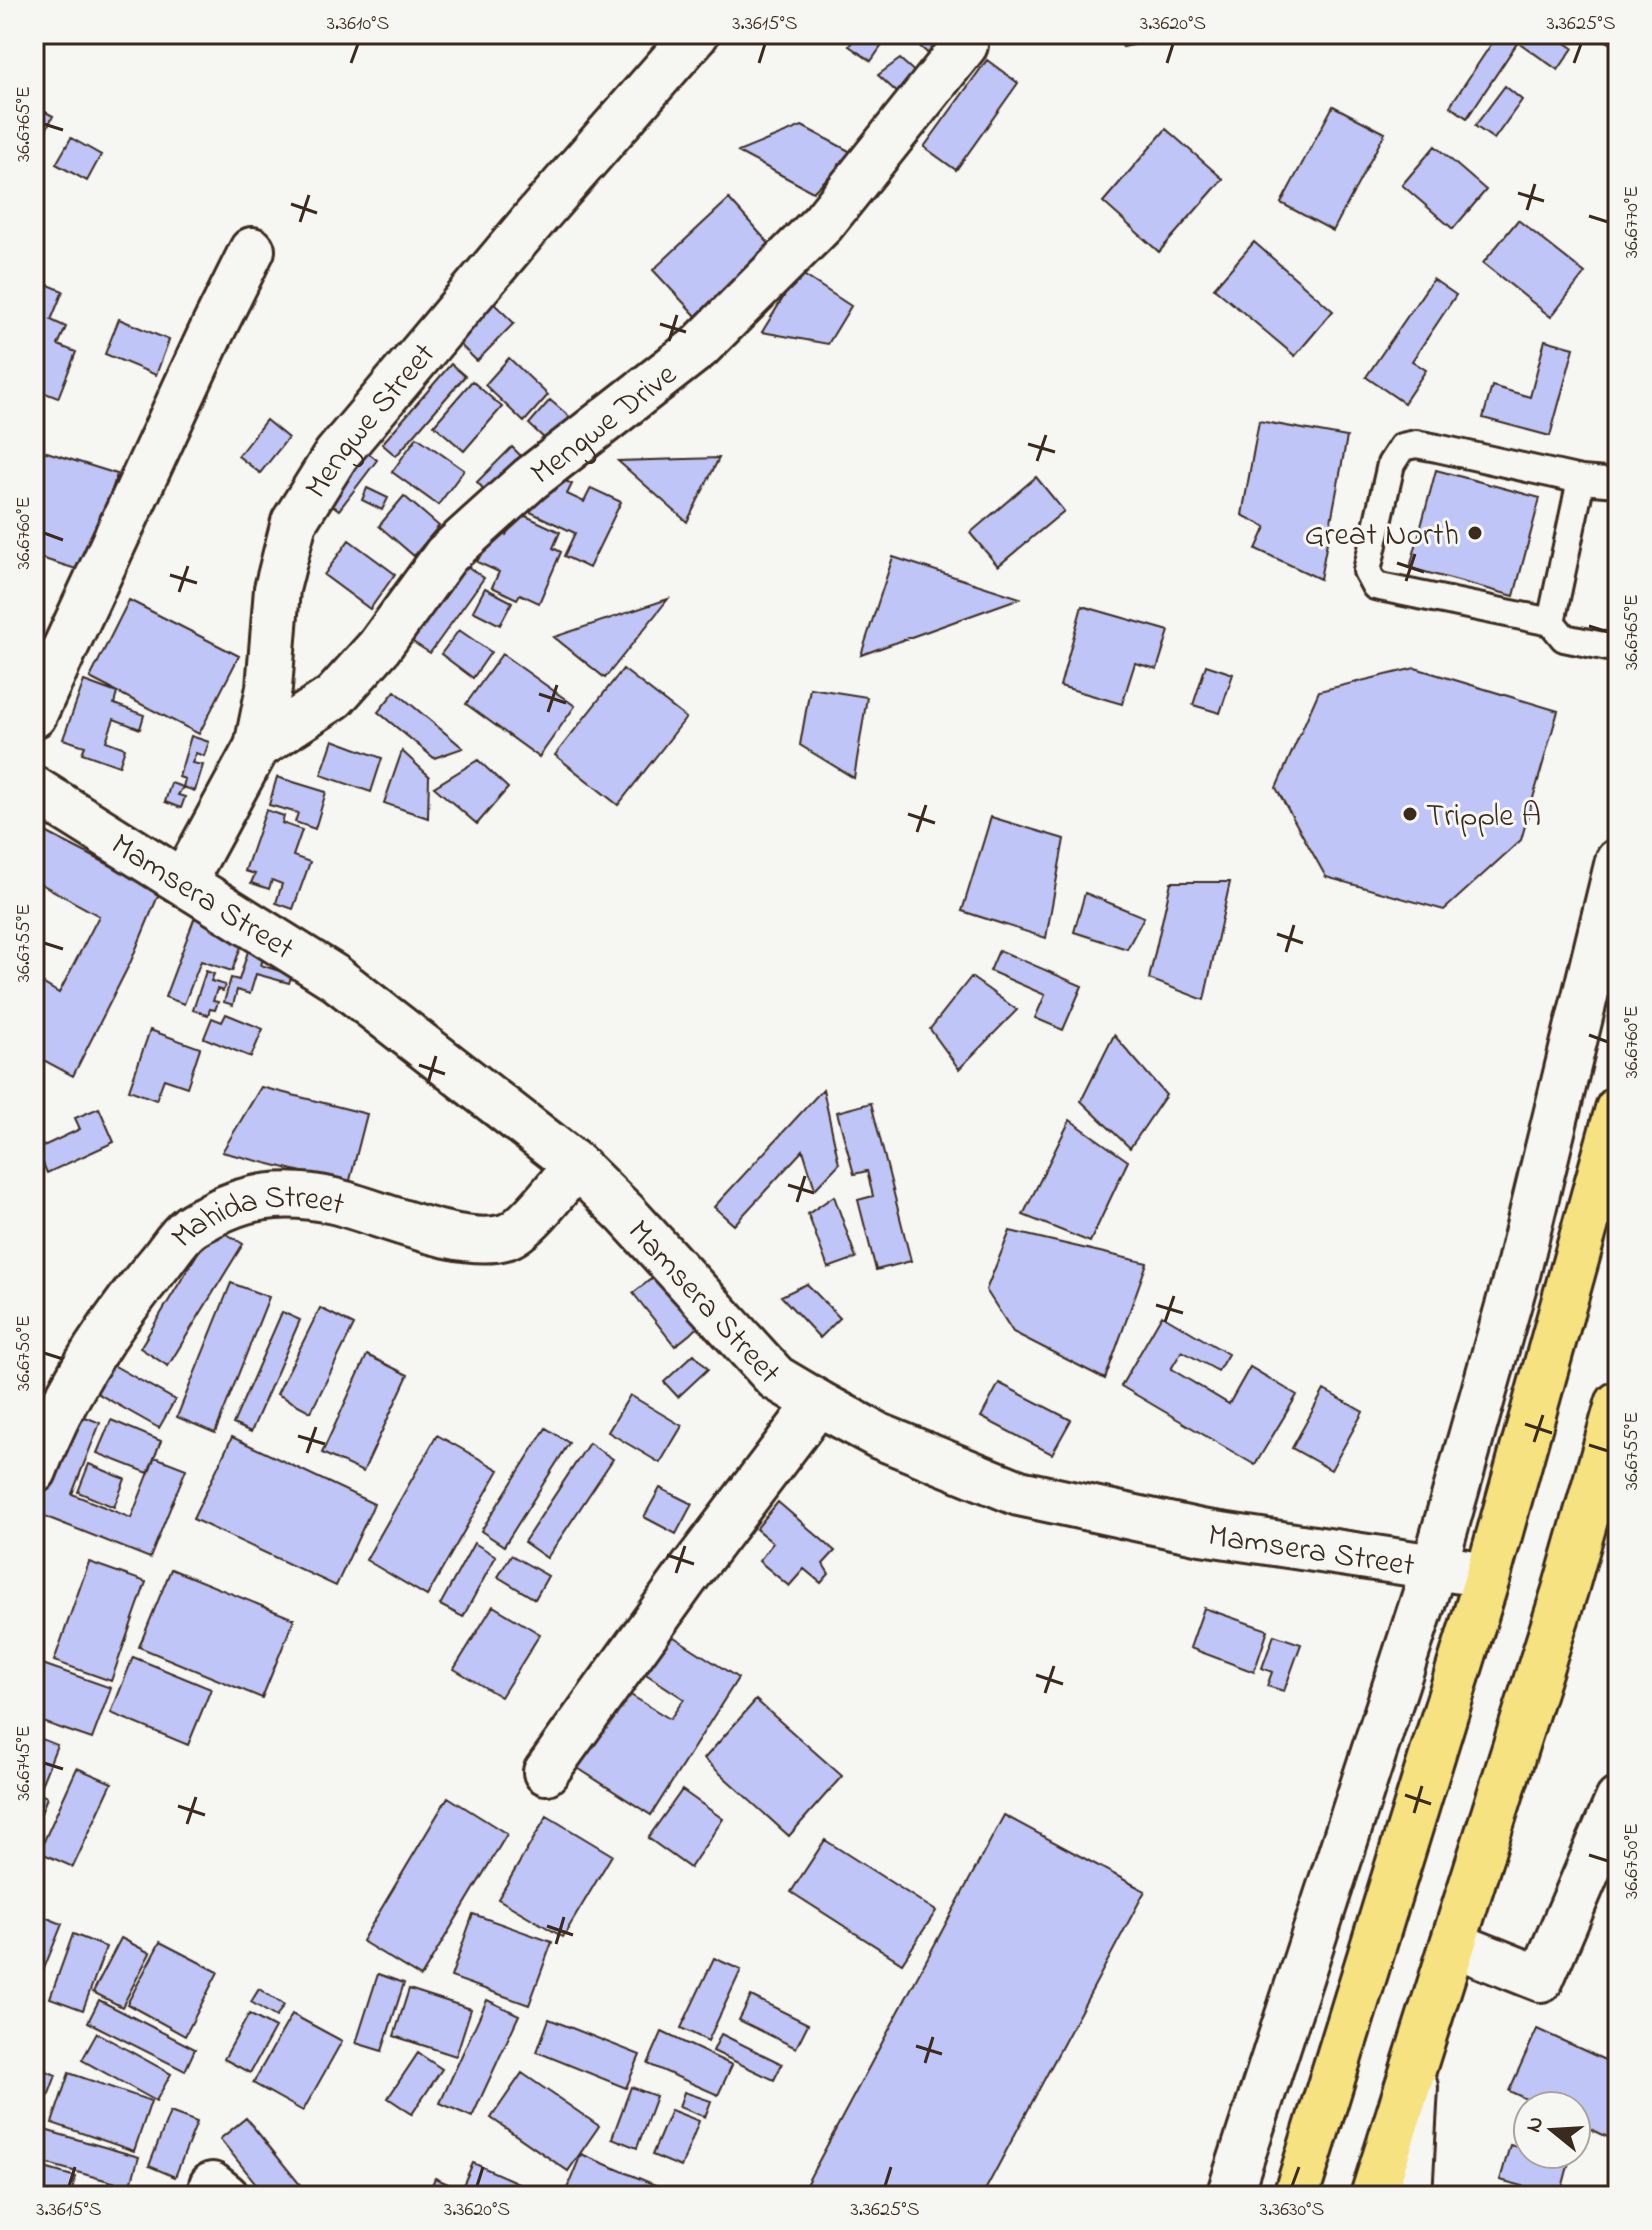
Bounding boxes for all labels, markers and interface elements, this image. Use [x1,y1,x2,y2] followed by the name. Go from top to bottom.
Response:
[327,10,389,39] text: 3.3610°S
[732,10,798,39] text: 3.3615°S
[1140,10,1206,39] text: 3.3620°S
[1547,10,1616,39] text: 3.3625°S
[10,86,39,162] text: 36.6765°E
[1618,186,1647,258] text: 36.6770°E
[294,333,448,509] street label: Mengwe Street
[521,353,688,497] street label: Mengwe Drive
[10,496,39,570] text: 36.6760°E
[1305,513,1459,560] place label: Great North
[1466,524,1484,542] marker: Great North
[1618,594,1647,670] text: 36.6765°E
[1426,794,1541,841] place label: Tripple A
[1401,805,1419,823] marker: Tripple A
[101,823,302,973] street label: Mamsera Street
[10,904,39,982] text: 36.6755°E
[1618,1005,1647,1079] text: 36.6760°E
[161,1175,349,1260] street label: Mahida Street
[615,1210,790,1396] street label: Mamsera Street
[10,1315,39,1391] text: 36.6750°E
[1618,1412,1647,1490] text: 36.6755°E
[1205,1513,1418,1591] street label: Mamsera Street
[10,1725,39,1801] text: 36.6745°E
[1618,1823,1647,1899] text: 36.6750°E
[1512,2090,1592,2170] north arrow
[1518,2113,1553,2137] text: N
[36,2196,102,2225] text: 3.3615°S
[444,2196,510,2225] text: 3.3620°S
[851,2196,920,2225] text: 3.3625°S
[1260,2196,1324,2225] text: 3.3630°S

